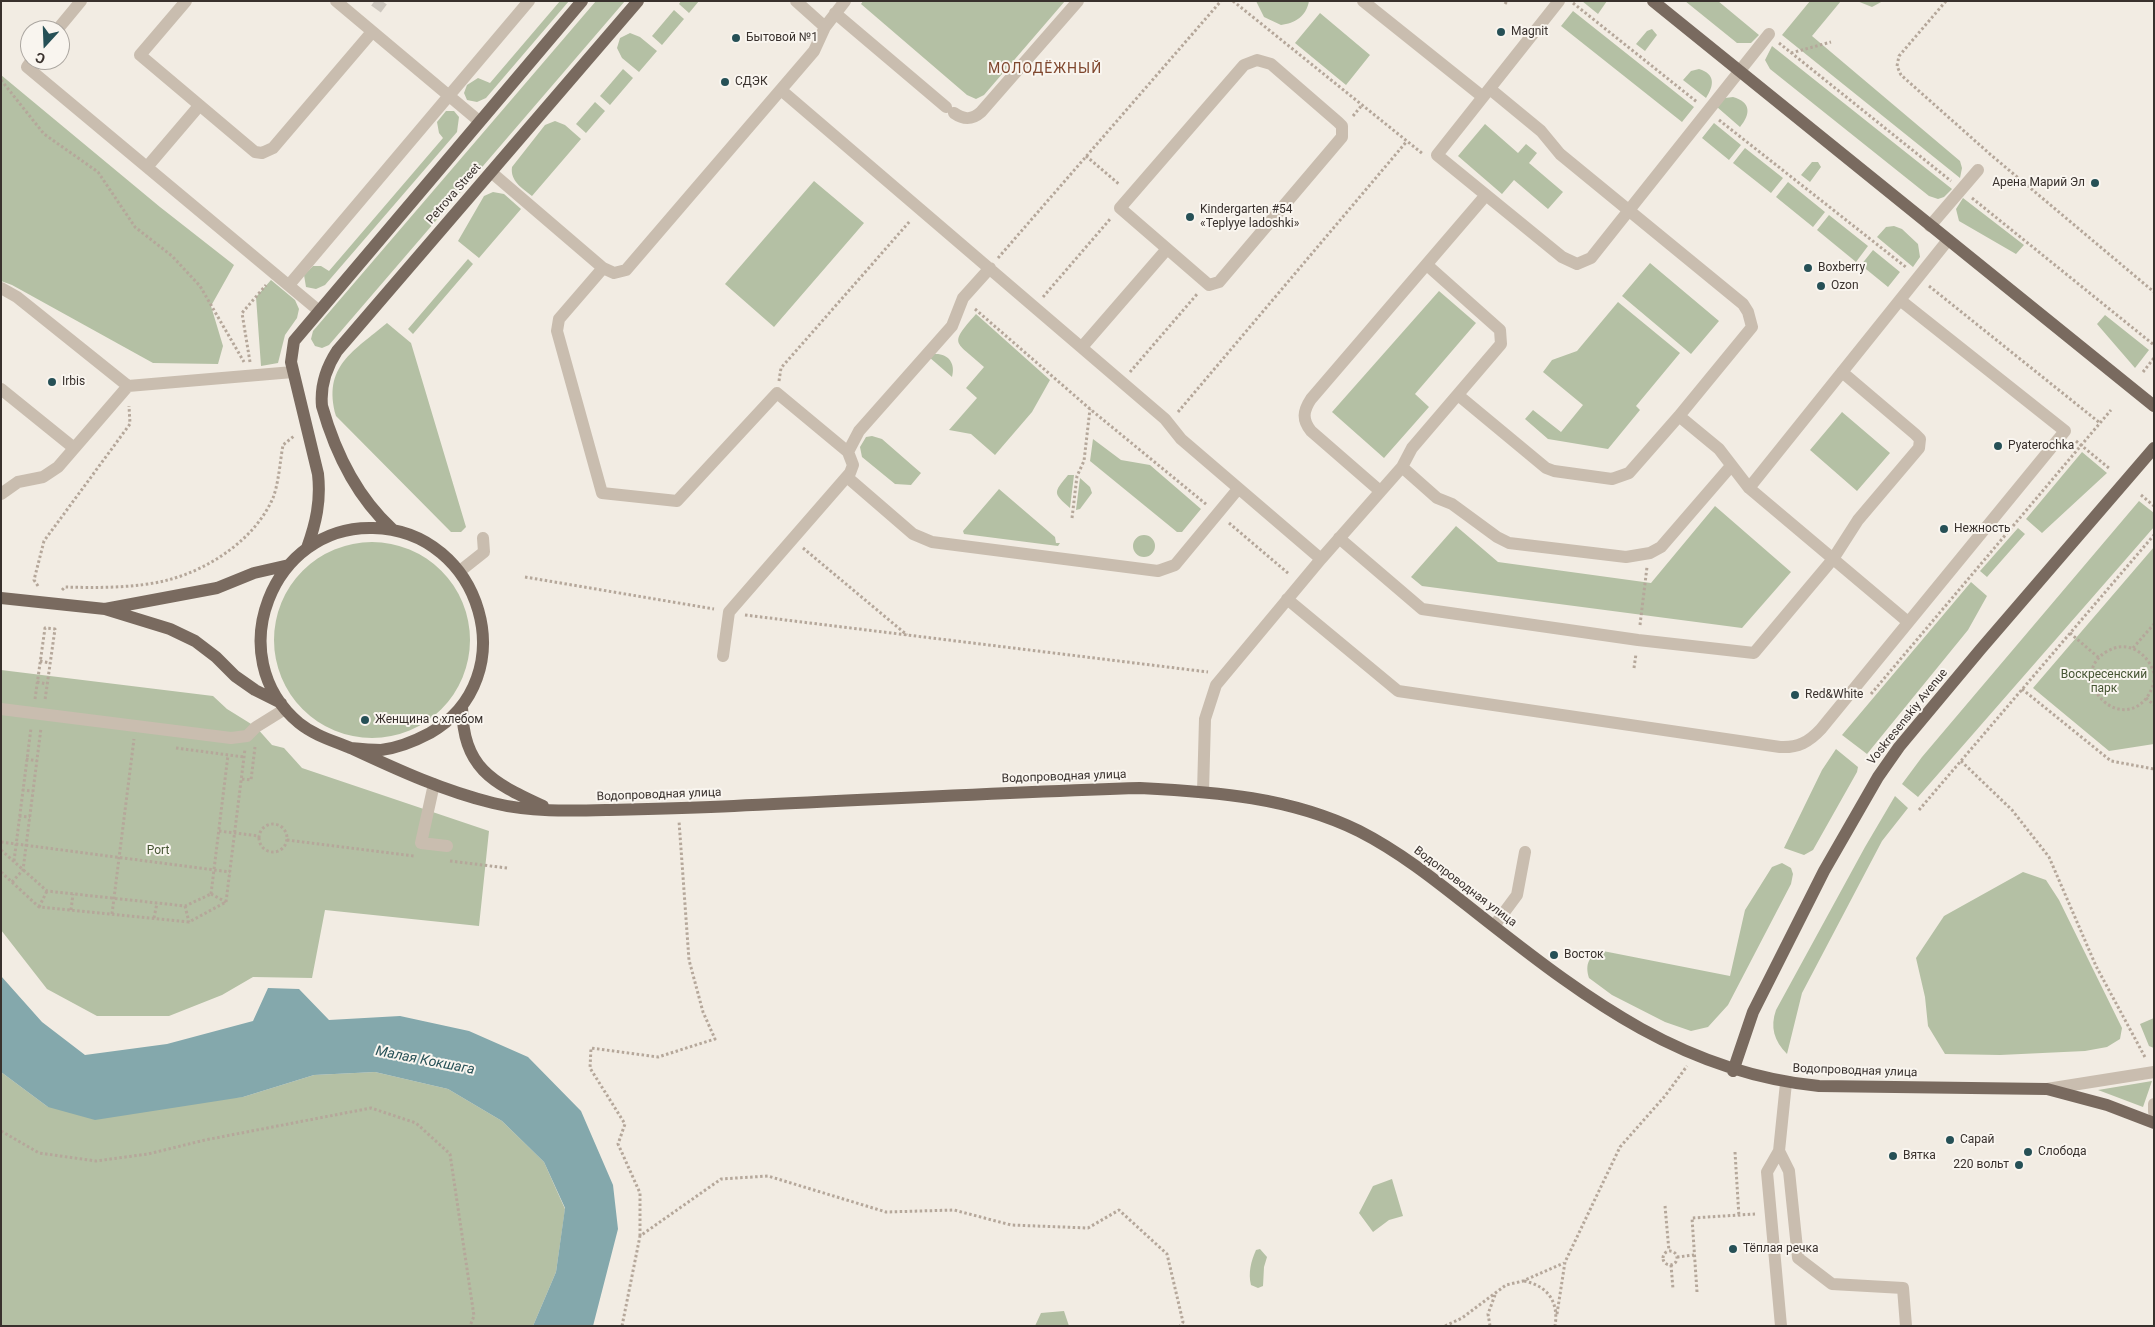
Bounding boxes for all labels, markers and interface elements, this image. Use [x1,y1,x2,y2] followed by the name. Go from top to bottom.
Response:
[20,20,70,70] north arrow
[1511,25,1548,39] place label: Magnit
[1495,26,1507,38] marker: Magnit
[746,31,818,45] place label: Бытовой №1
[730,32,742,44] marker: Бытовой №1
[33,49,47,67] text: С
[987,61,1103,77] district label: МОЛОДЁЖНЫЙ
[735,75,768,89] place label: СДЭК
[719,76,731,88] marker: СДЭК
[424,161,484,227] street label: Petrova Street
[1992,176,2085,190] place label: Арена Марий Эл
[2089,177,2101,189] marker: Арена Марий Эл
[1200,203,1299,231] place label: Kindergarten #54 «Teplyye ladoshki»
[1184,211,1196,223] marker: Kindergarten #54 «Teplyye ladoshki»
[1818,261,1865,275] place label: Boxberry
[1802,262,1814,274] marker: Boxberry
[1831,279,1859,293] place label: Ozon
[1815,280,1827,292] marker: Ozon
[62,375,85,389] place label: Irbis
[46,376,58,388] marker: Irbis
[2008,439,2074,453] place label: Pyaterochka
[1992,440,2004,452] marker: Pyaterochka
[1954,522,2010,536] place label: Нежность
[1938,523,1950,535] marker: Нежность
[1865,666,1951,768] street label: Voskresenskiy Avenue
[2061,668,2147,696] park label: Воскресенский парк
[1805,688,1863,702] place label: Red&White
[1789,689,1801,701] marker: Red&White
[375,713,483,727] place label: Женщина с хлебом
[359,714,371,726] marker: Женщина с хлебом
[1001,768,1127,786] street label: Водопроводная улица
[596,786,722,804] street label: Водопроводная улица
[147,844,169,858] park label: Port
[1411,844,1519,930] street label: Водопроводная улица
[1564,948,1603,962] place label: Восток
[1548,949,1560,961] marker: Восток
[374,1043,476,1079] water label: Малая Кокшага
[1792,1062,1918,1080] street label: Водопроводная улица
[1960,1133,1995,1147] place label: Сарай
[1944,1134,1956,1146] marker: Сарай
[2038,1145,2086,1159] place label: Слобода
[2022,1146,2034,1158] marker: Слобода
[1903,1149,1936,1163] place label: Вятка
[1887,1150,1899,1162] marker: Вятка
[1953,1158,2009,1172] place label: 220 вольт
[2013,1159,2025,1171] marker: 220 вольт
[1743,1242,1819,1256] place label: Тёплая речка
[1727,1243,1739,1255] marker: Тёплая речка

